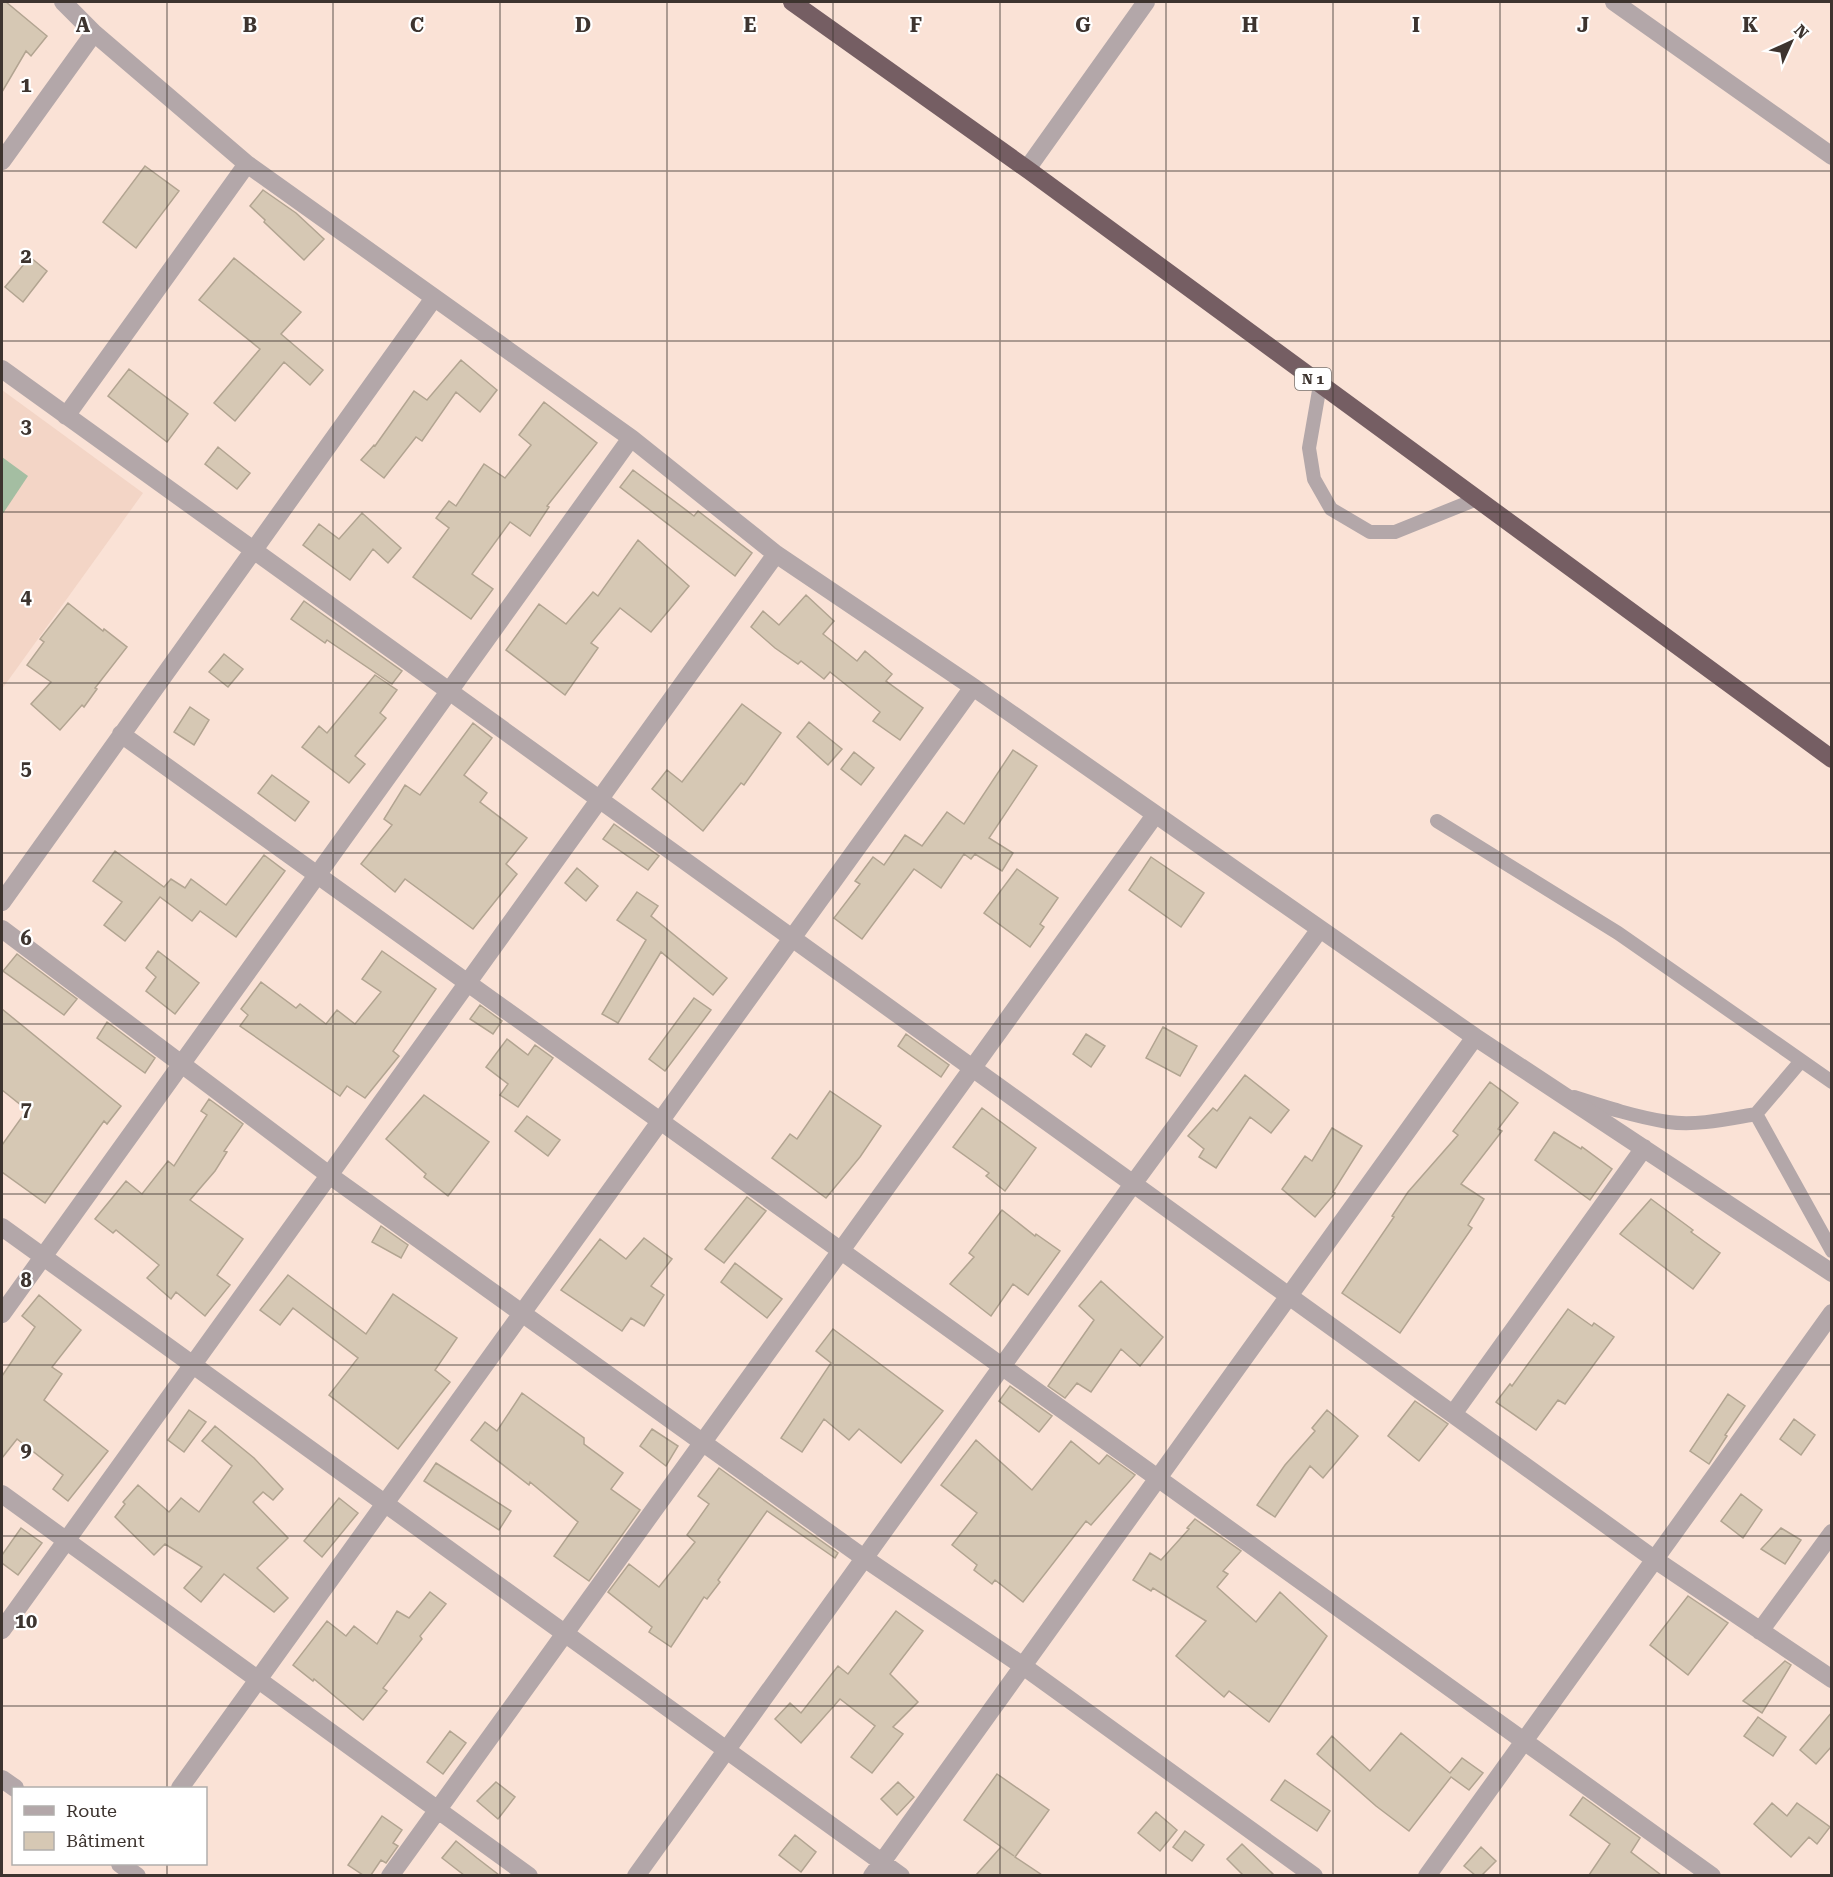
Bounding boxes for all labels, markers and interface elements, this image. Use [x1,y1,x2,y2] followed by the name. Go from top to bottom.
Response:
[1761,12,1821,72] north arrow
[76,13,91,37] text: A
[243,13,257,37] text: B
[410,13,424,37] text: C
[575,13,591,37] text: D
[744,13,757,37] text: E
[910,13,922,37] text: F
[1075,13,1091,37] text: G
[1242,13,1258,37] text: H
[1412,13,1420,37] text: I
[1577,13,1589,37] text: J
[1742,13,1758,37] text: K
[1790,21,1812,43] text: N
[20,73,32,97] text: 1
[20,244,32,268] text: 2
[1295,368,1331,390] road number: N 1
[20,414,32,438] text: 3
[20,585,32,609] text: 4
[20,756,32,780] text: 5
[20,926,32,950] text: 6
[20,1097,32,1121] text: 7
[20,1268,32,1292] text: 8
[20,1438,32,1462] text: 9
[15,1609,37,1633] text: 10
[12,1787,207,1865] legend
[66,1800,117,1821] text: Route
[66,1830,145,1851] text: Bâtiment

